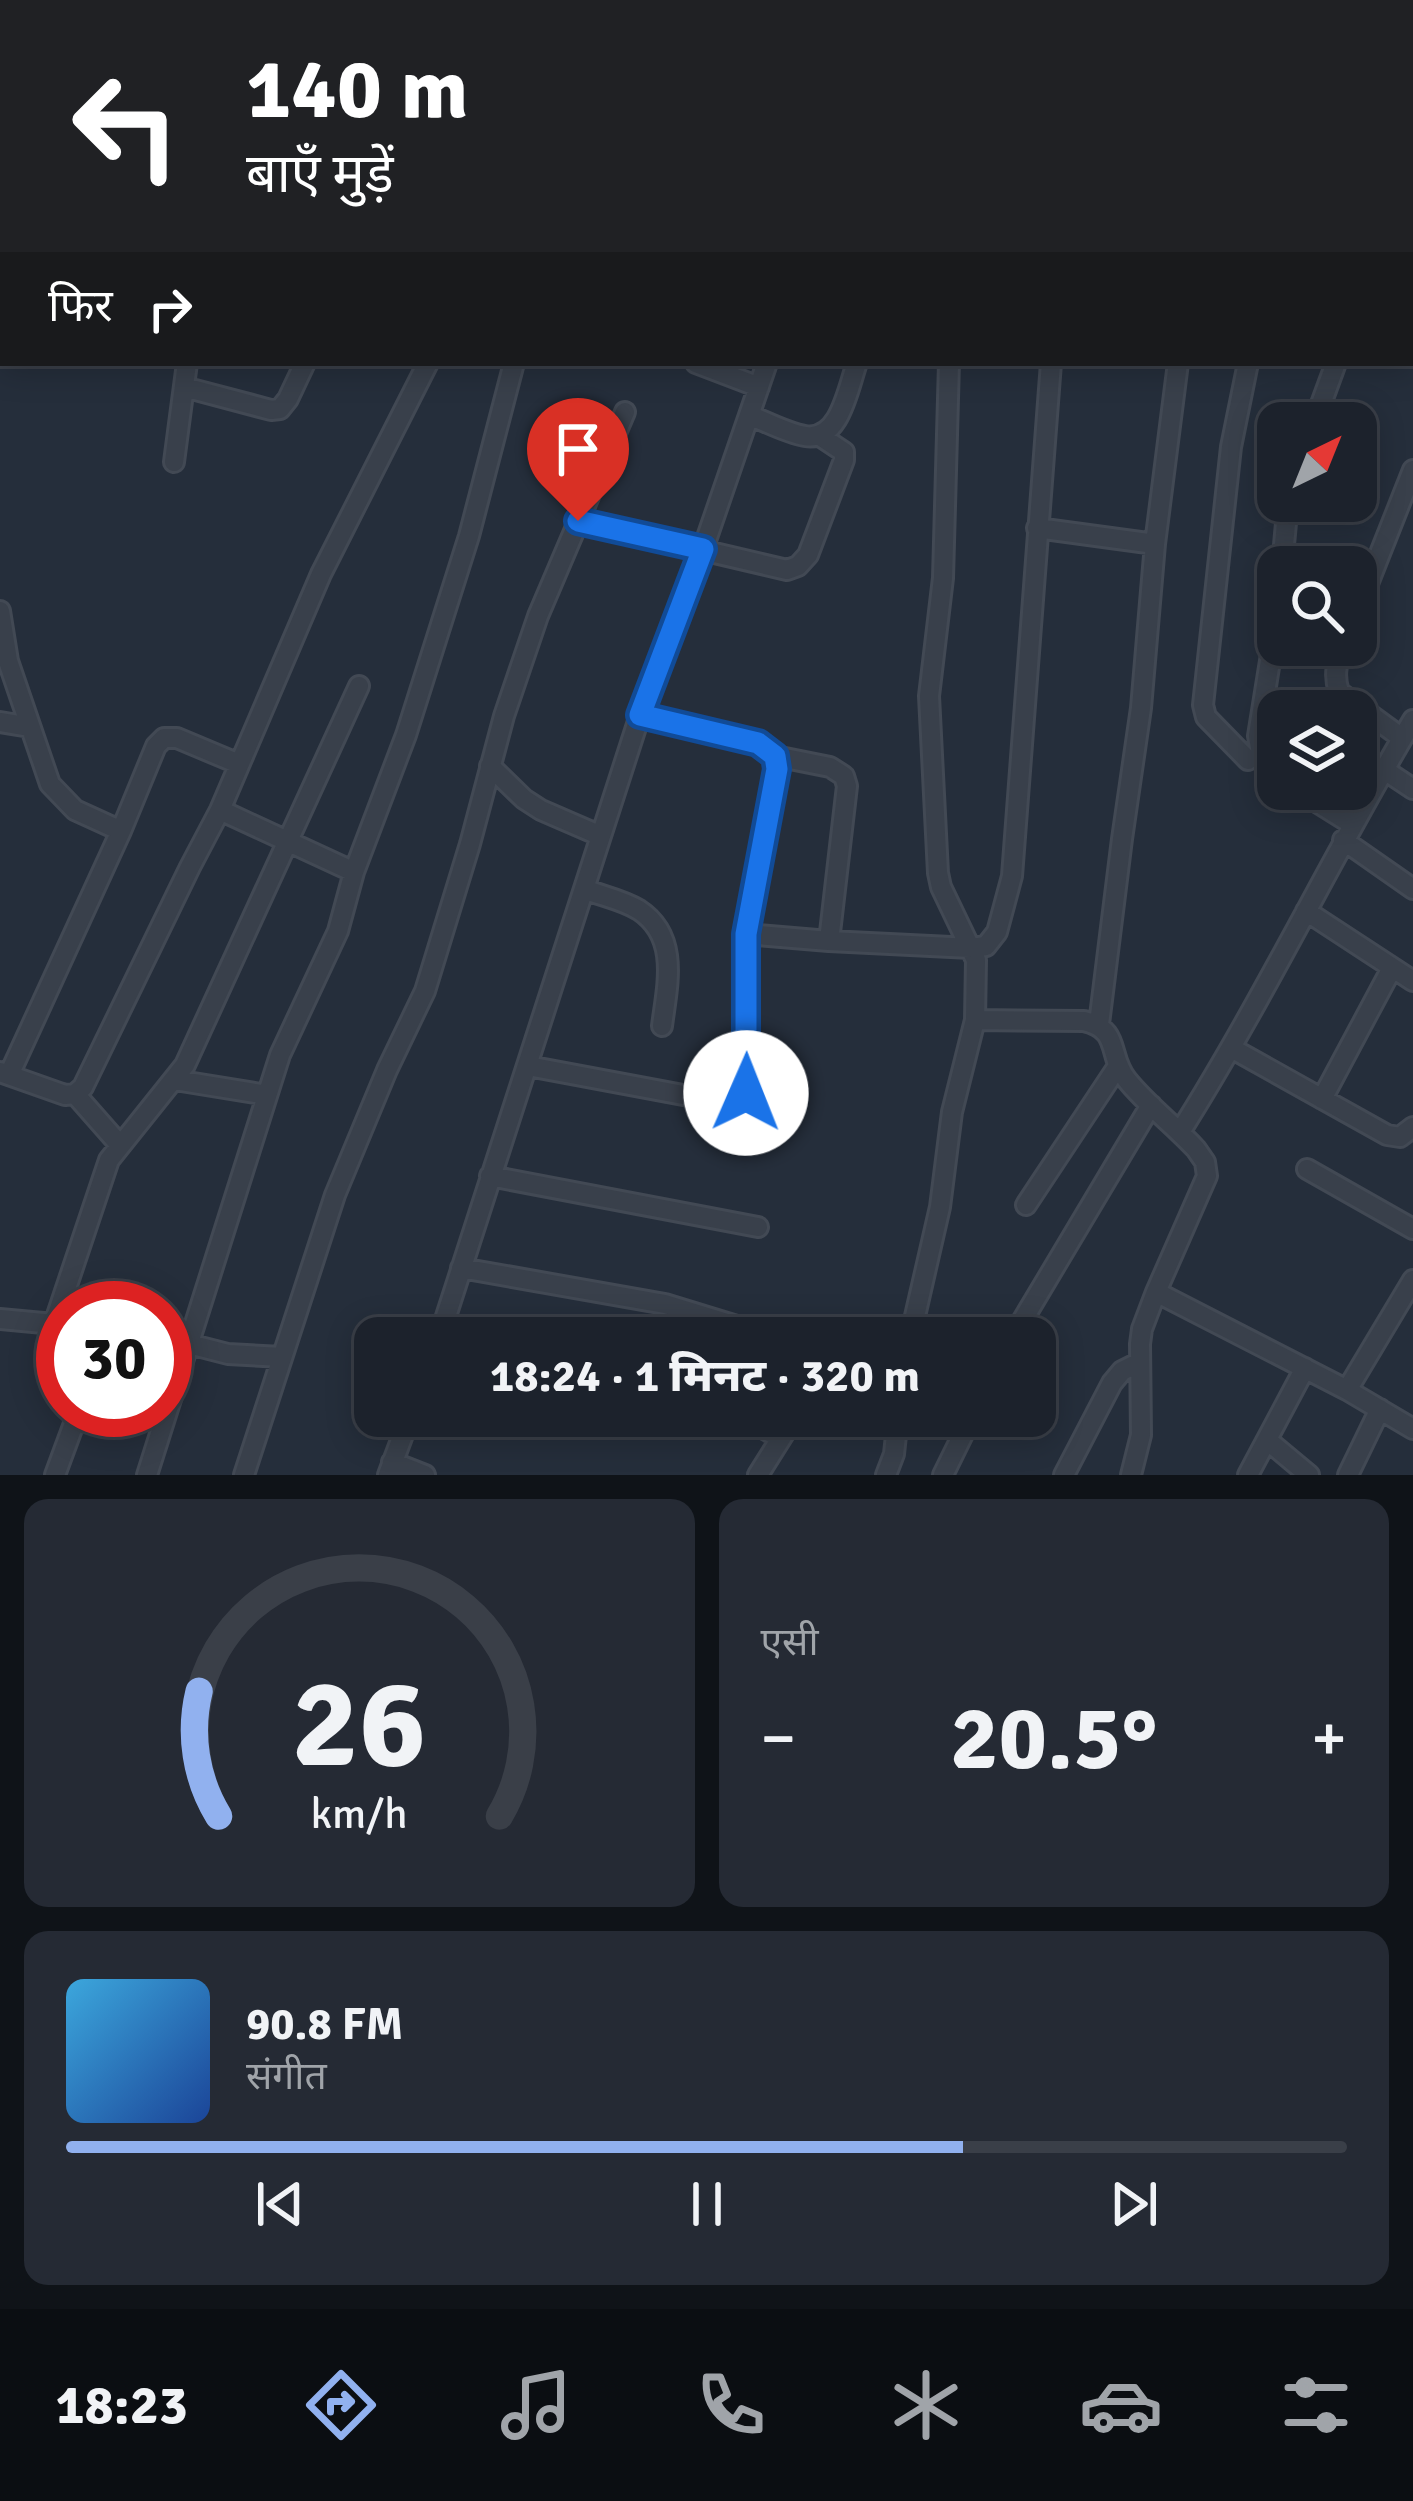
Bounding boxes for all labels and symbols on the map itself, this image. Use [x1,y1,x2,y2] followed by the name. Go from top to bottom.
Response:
[527,398,629,521] pin
[1257,402,1377,522] north arrow
[683,1030,809,1156] position arrow
[36,1281,192,1437] speed limit sign: 30

